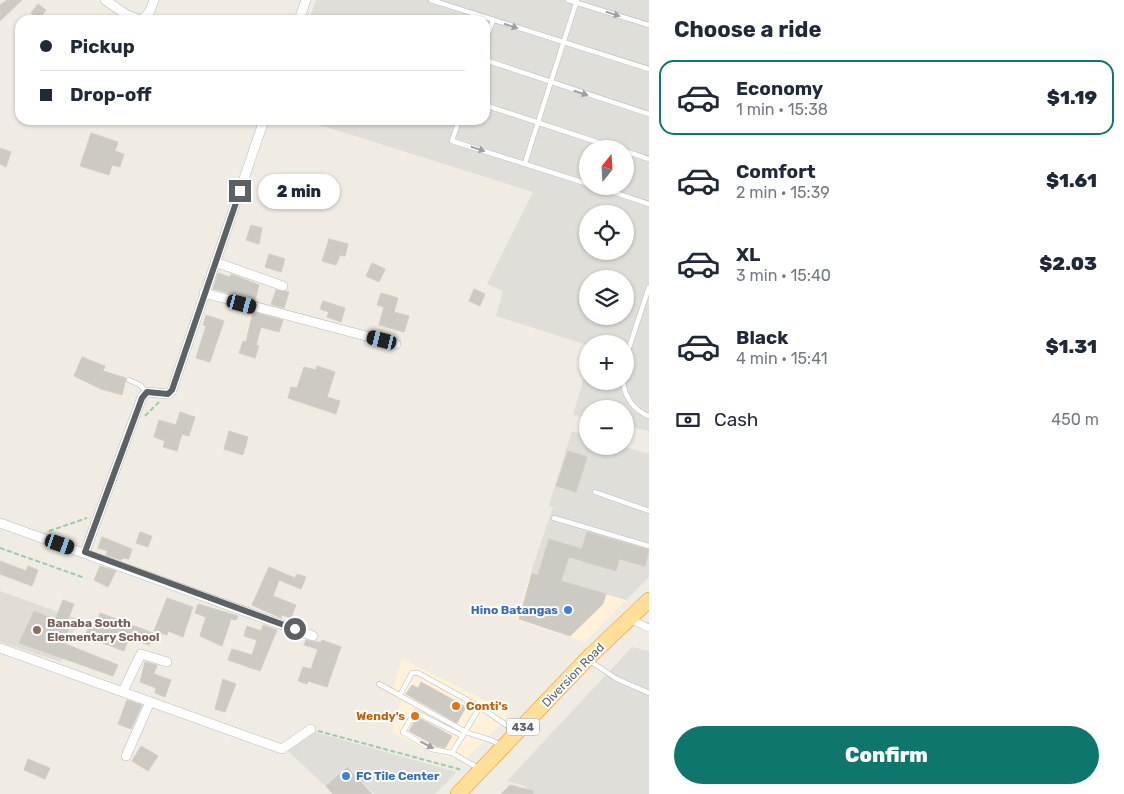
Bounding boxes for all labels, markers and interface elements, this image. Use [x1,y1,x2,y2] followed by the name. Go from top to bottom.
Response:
[605,11,620,18] one-way arrow
[674,16,821,43] text: Choose a ride
[504,22,519,30] one-way arrow
[70,35,135,58] text: Pickup
[676,75,721,120] icon: car
[736,77,823,100] text: Economy
[70,83,152,106] text: Drop-off
[1047,86,1097,109] text: $1.19
[574,89,589,97] one-way arrow
[736,100,828,119] text: 1 min · 15:38
[579,140,634,195] north arrow
[579,140,634,455] map controls
[471,145,486,153] one-way arrow
[676,158,721,203] icon: car
[736,160,816,183] text: Comfort
[1046,169,1097,192] text: $1.61
[258,174,340,208] callout: 2 min
[229,180,251,202] route end
[277,182,321,201] text: 2 min
[736,183,830,202] text: 2 min · 15:39
[579,205,634,260] button: locate
[676,241,721,286] icon: car
[736,243,760,266] text: XL
[1039,252,1097,275] text: $2.03
[736,266,831,285] text: 3 min · 15:40
[579,270,634,325] button: layers
[225,293,258,315] car
[676,324,721,369] icon: car
[736,326,788,349] text: Black
[365,329,398,351] car
[579,335,634,390] button: +
[1045,335,1097,358] text: $1.31
[736,349,828,368] text: 4 min · 15:41
[579,400,634,455] button: −
[674,406,702,434] icon: cash
[714,408,758,431] text: Cash
[1051,410,1099,429] text: 450 m
[43,532,76,556] car
[471,603,558,617] place label: Hino Batangas
[562,604,574,616] marker: Hino Batangas
[47,616,159,644] place label: Banaba South Elementary School
[284,618,306,640] route start
[31,624,43,636] marker: Banaba South Elementary School
[539,640,607,710] street label: Diversion Road
[466,699,508,713] place label: Conti's
[450,700,462,712] marker: Conti's
[356,709,405,723] place label: Wendy's
[409,710,421,722] marker: Wendy's
[507,719,539,736] road number: 434
[674,726,1099,784] button: Confirm
[420,741,434,749] one-way arrow
[356,769,440,783] place label: FC Tile Center
[340,770,352,782] marker: FC Tile Center

